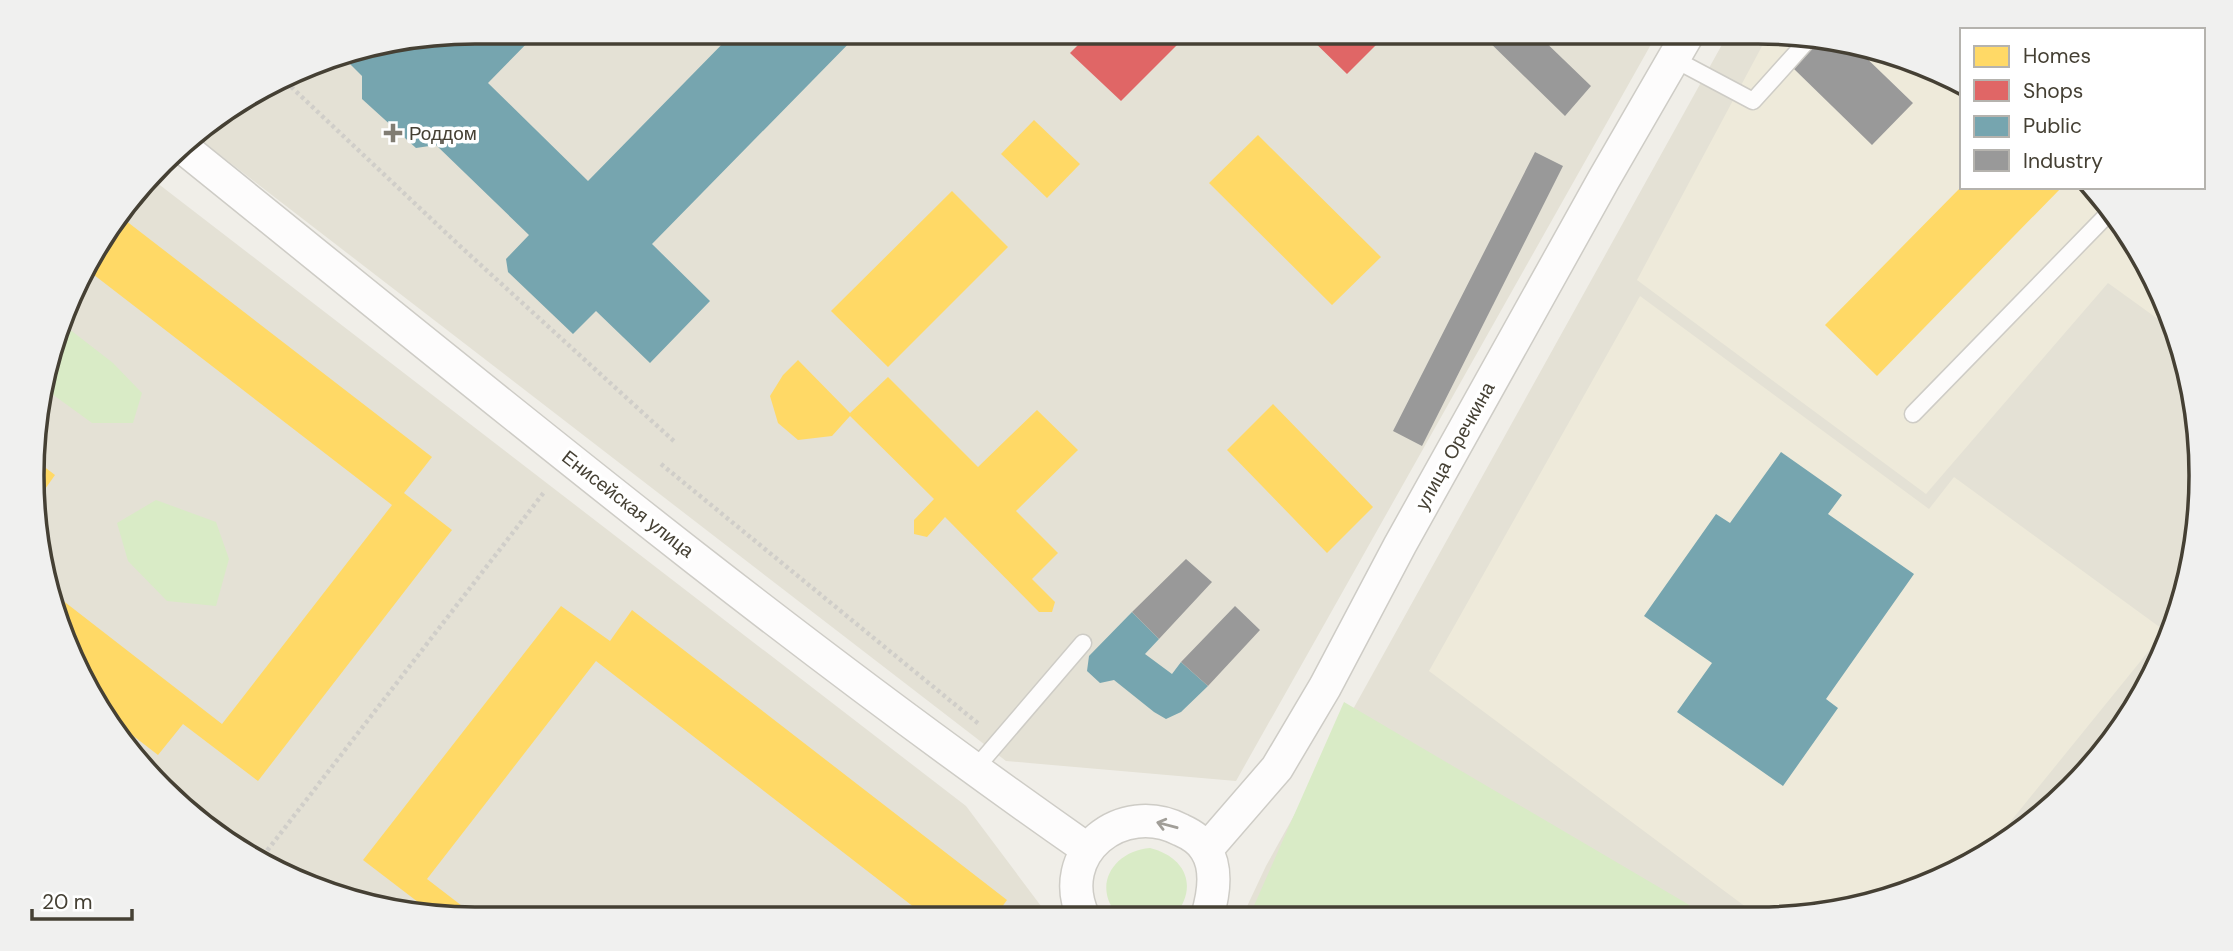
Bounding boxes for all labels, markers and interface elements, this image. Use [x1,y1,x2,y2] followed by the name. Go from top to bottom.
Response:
[1960,28,2205,189] legend
[2023,42,2091,70] text: Homes
[2023,77,2083,105] text: Shops
[2023,112,2082,140] text: Public
[409,121,477,146] place label: Роддом
[383,123,403,143] marker: Роддом
[2023,147,2103,175] text: Industry
[1410,377,1501,514] street label: улица Оречкина
[557,445,699,564] street label: Енисейская улица
[1156,818,1179,831] one-way arrow
[32,878,131,922] scale bar
[42,888,93,916] text: 20 m

